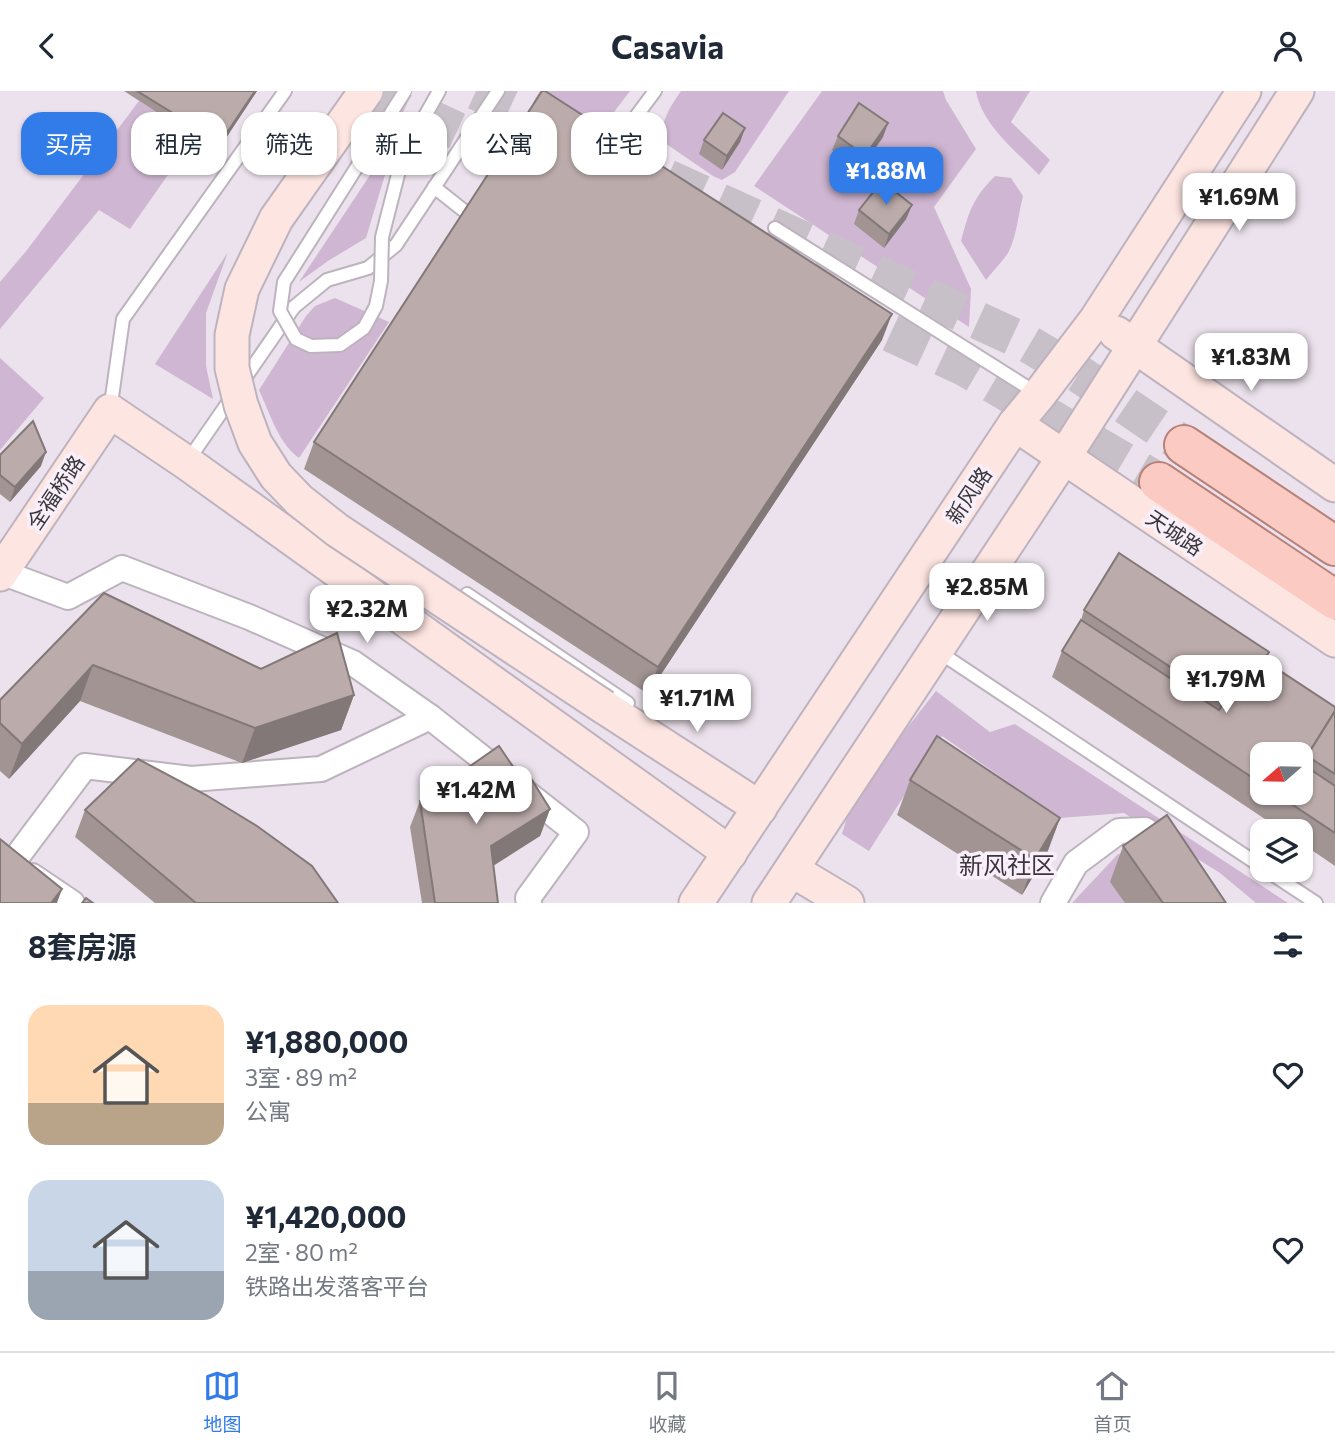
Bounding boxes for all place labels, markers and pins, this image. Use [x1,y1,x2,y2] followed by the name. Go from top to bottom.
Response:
[829,148,943,207] pin: ¥1.88M
[1182,173,1296,233] pin: ¥1.69M
[1194,334,1308,393] pin: ¥1.83M
[930,563,1044,623] pin: ¥2.85M
[310,585,424,645] pin: ¥2.32M
[1169,655,1283,715] pin: ¥1.79M
[640,675,754,734] pin: ¥1.71M
[419,767,533,826] pin: ¥1.42M

